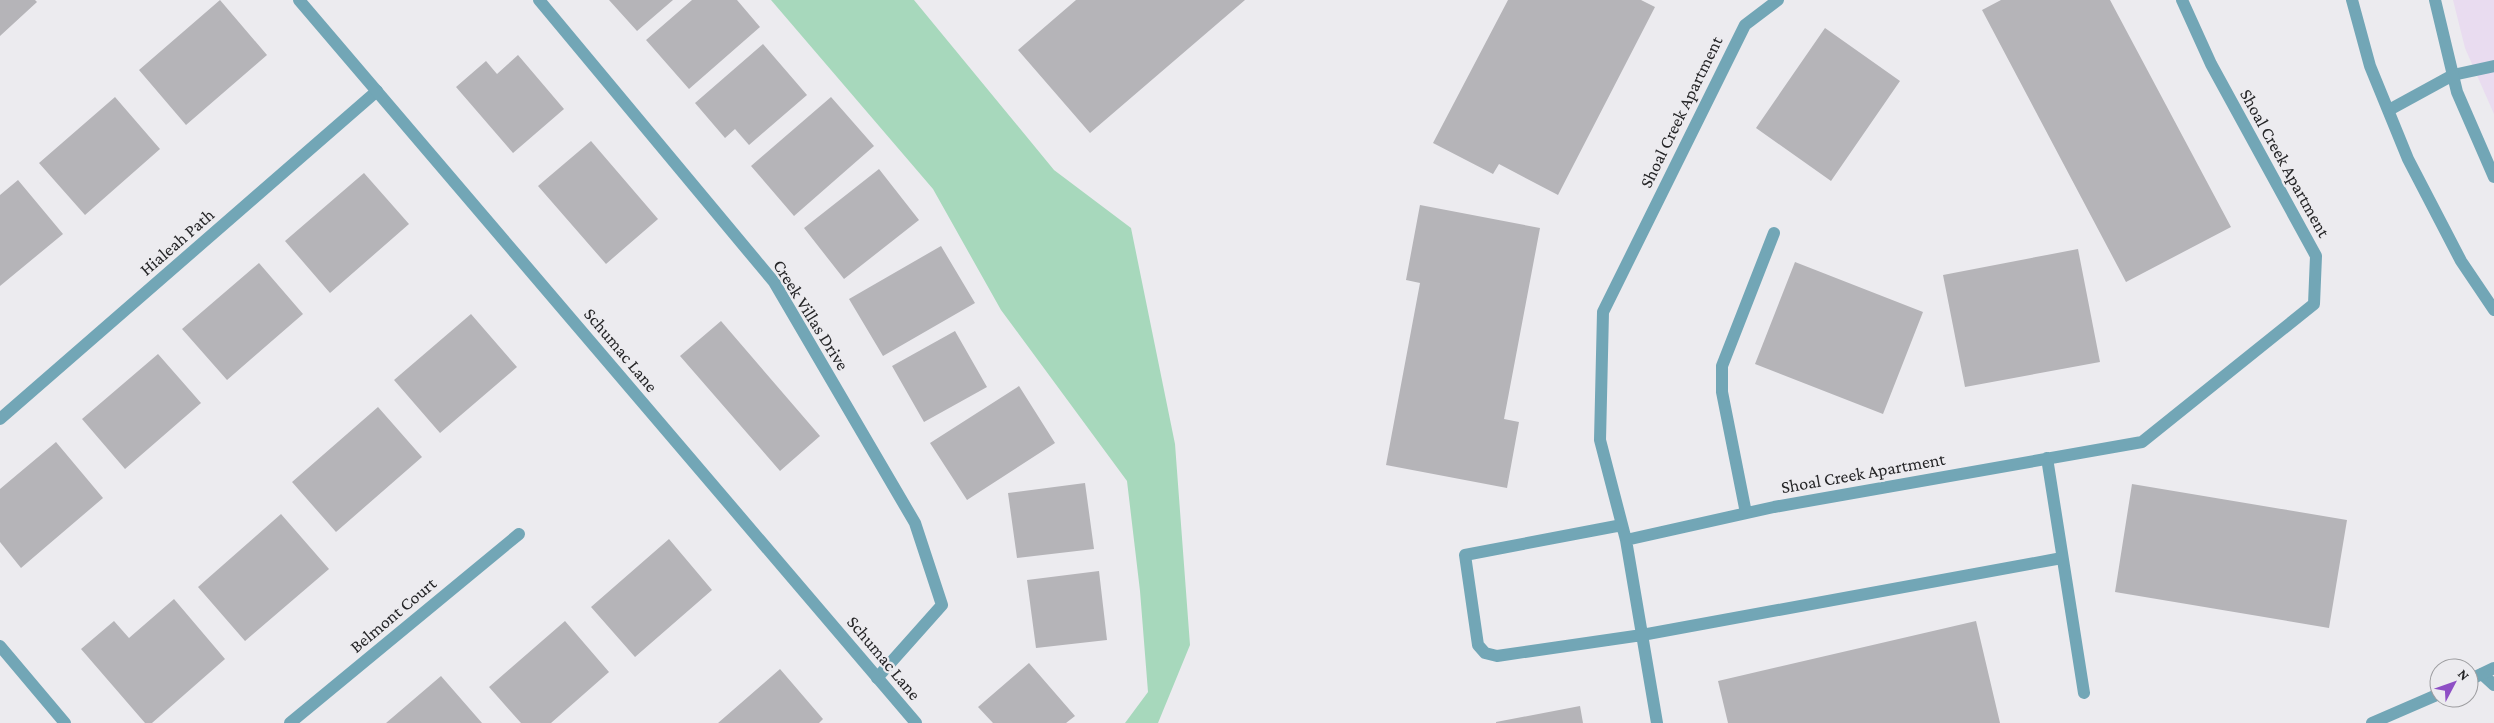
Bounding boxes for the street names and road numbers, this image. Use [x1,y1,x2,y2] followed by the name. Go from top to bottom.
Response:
[1636,32,1727,191] street label: Shoal Creek Apartment
[2236,85,2335,241] street label: Shoal Creek Apartment
[136,204,218,280] street label: Hialeah Path
[769,256,853,374] street label: Creek Villas Drive
[580,304,662,396] street label: Schumac Lane
[1779,449,1948,497] street label: Shoal Creek Apartment
[346,573,441,657] street label: Belmont Court
[843,612,925,704] street label: Schumac Lane

